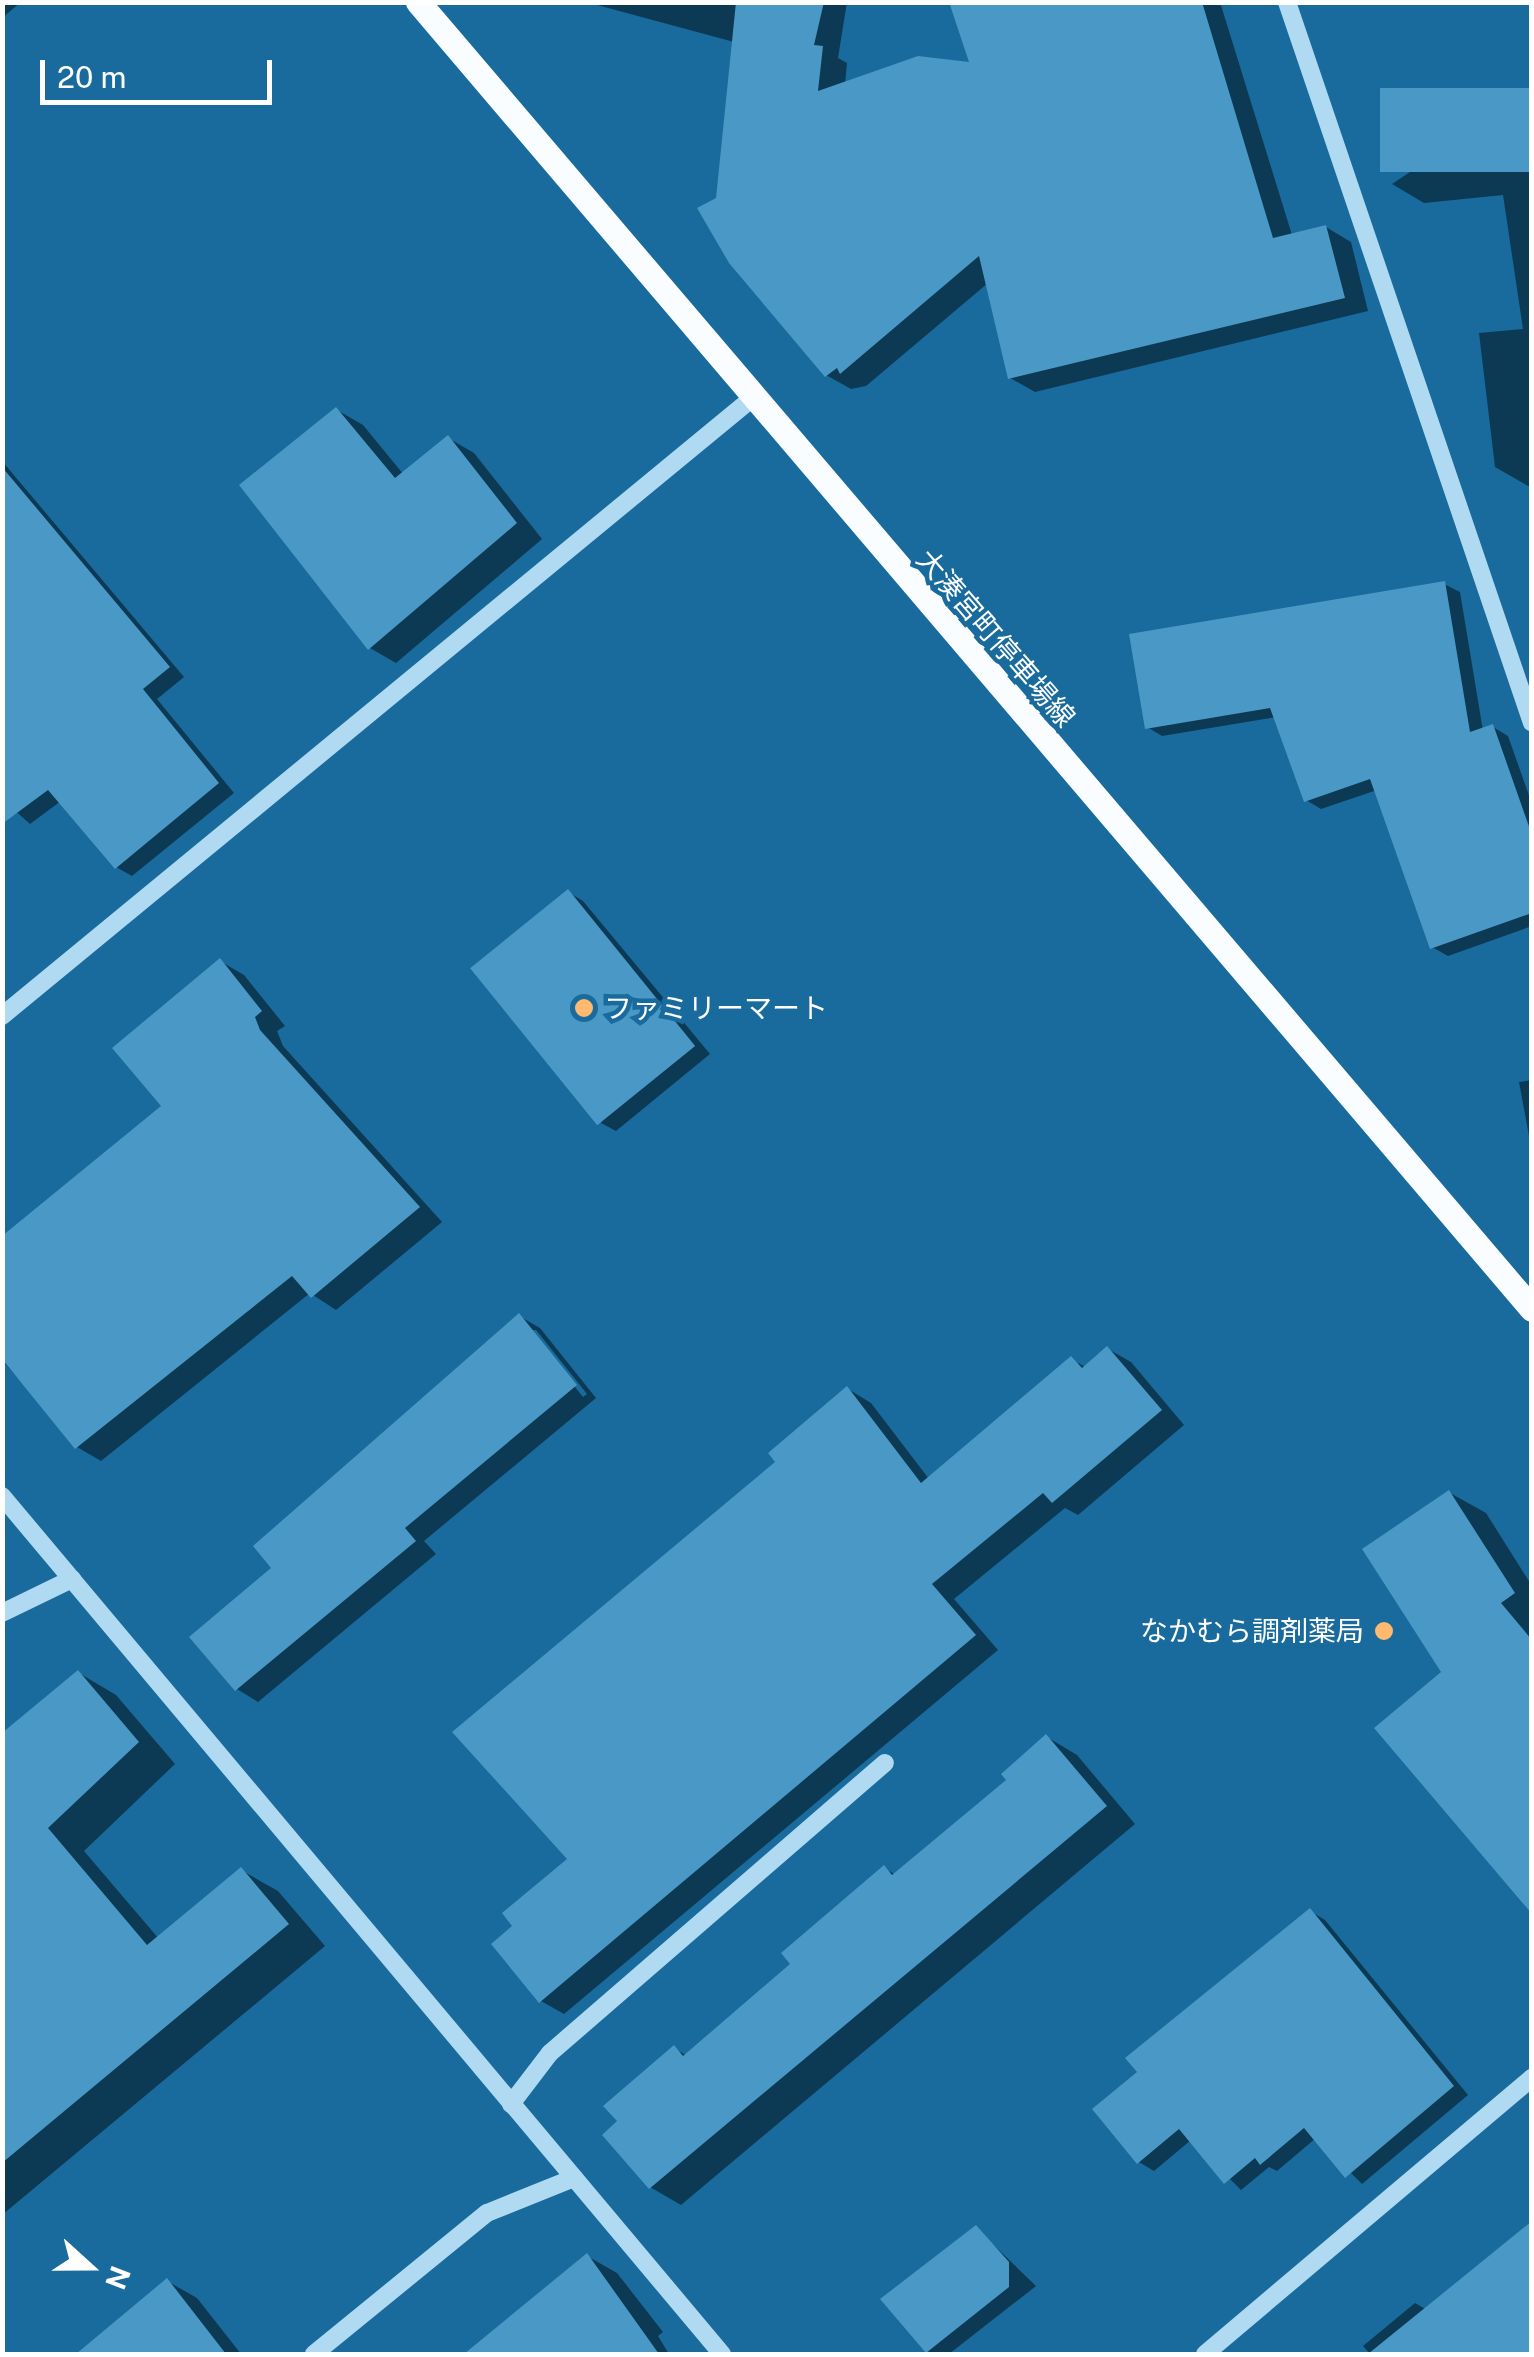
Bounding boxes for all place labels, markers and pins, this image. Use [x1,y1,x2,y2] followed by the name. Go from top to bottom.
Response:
[604,991,828,1025] place label: ファミリーマート
[573,997,595,1019] marker: ファミリーマート
[1140,1614,1364,1648] place label: なかむら調剤薬局
[1373,1620,1395,1642] marker: なかむら調剤薬局

